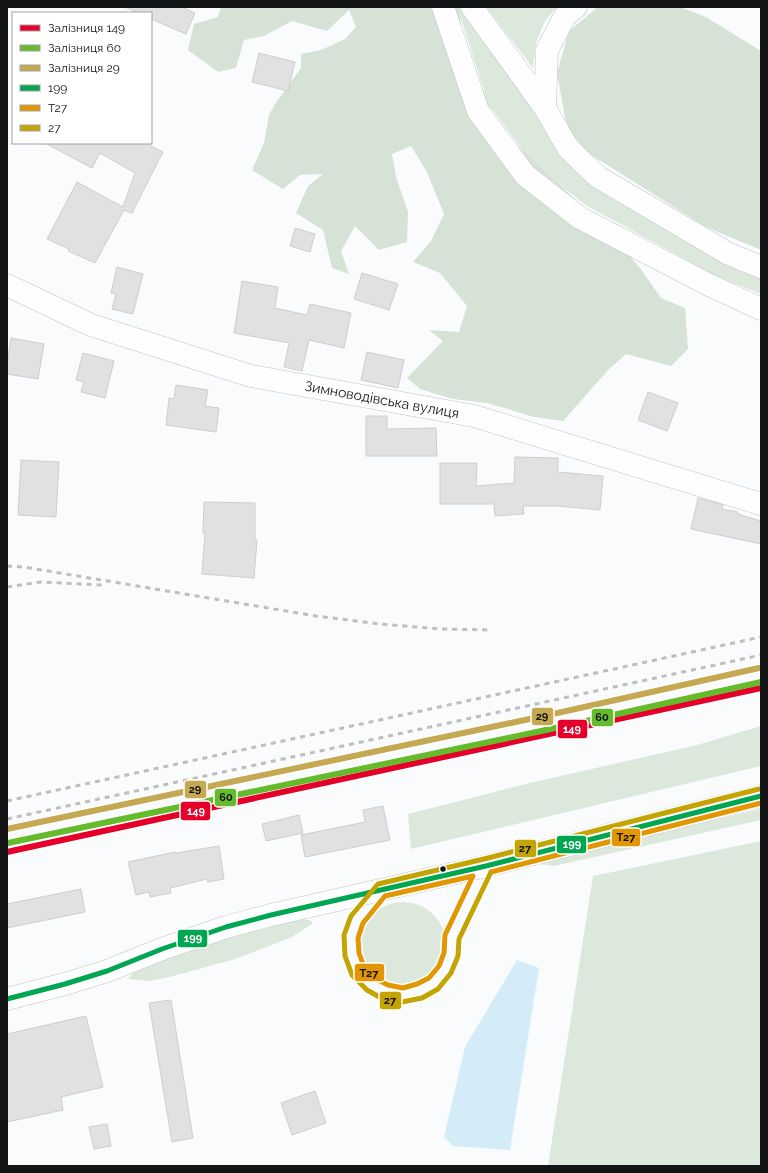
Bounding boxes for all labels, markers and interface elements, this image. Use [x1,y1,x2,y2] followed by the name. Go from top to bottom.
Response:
[12,12,152,144] legend
[48,21,125,35] text: Залізниця 149
[48,41,121,55] text: Залізниця 60
[48,61,120,75] text: Залізниця 29
[48,81,67,95] text: 199
[48,101,68,115] text: Т27
[48,121,61,135] text: 27
[303,378,460,421] street label: Зимноводівська вулиця
[531,707,554,726] line badge: 29
[591,708,614,727] line badge: 60
[536,710,549,723] text: 29
[595,711,609,724] text: 60
[557,719,588,739] line badge: 149
[563,723,582,736] text: 149
[184,780,207,799] line badge: 29
[189,783,202,796] text: 29
[214,788,237,807] line badge: 60
[219,791,233,804] text: 60
[180,801,211,821] line badge: 149
[187,805,206,818] text: 149
[611,828,641,847] line badge: Т27
[617,831,636,844] text: Т27
[556,835,587,854] line badge: 199
[563,838,582,851] text: 199
[514,839,537,858] line badge: 27
[519,842,532,855] text: 27
[438,864,448,874] unlabelled marker
[177,929,208,948] line badge: 199
[184,932,203,945] text: 199
[354,963,385,982] line badge: Т27
[360,967,379,980] text: Т27
[379,991,402,1010] line badge: 27
[384,994,397,1007] text: 27

